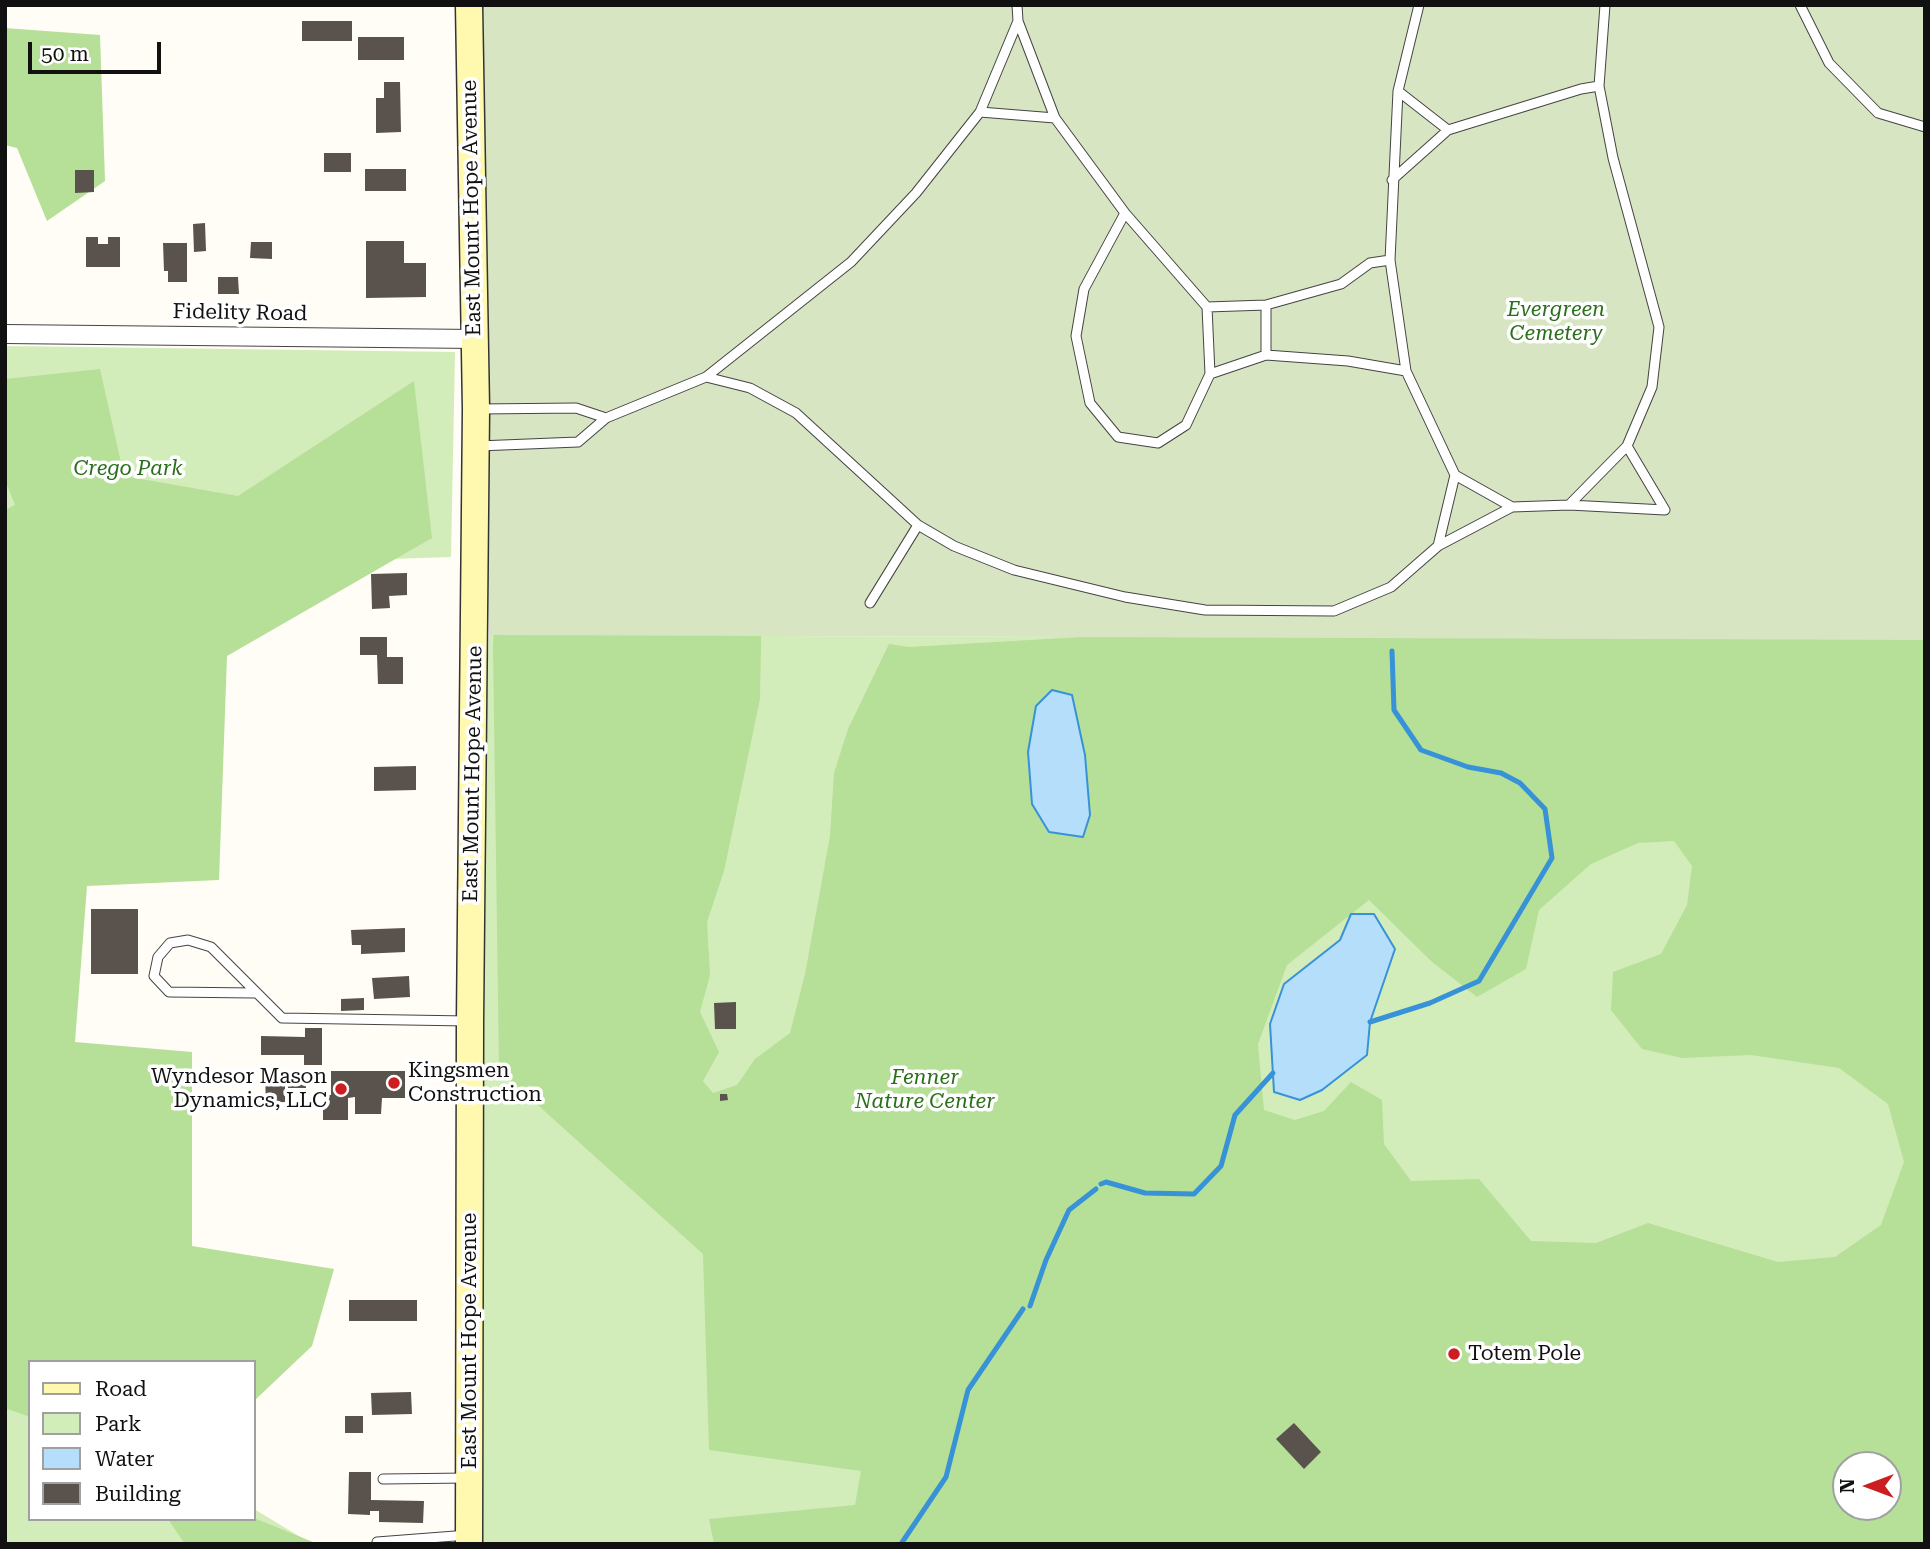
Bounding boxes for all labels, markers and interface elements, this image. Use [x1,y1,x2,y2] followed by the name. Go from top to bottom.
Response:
[32,28,164,72] scale bar
[41,42,89,66] text: 50 m
[457,80,487,336] street label: East Mount Hope Avenue
[1507,297,1605,347] park label: Evergreen Cemetery
[172,299,308,327] street label: Fidelity Road
[73,456,183,482] park label: Crego Park
[458,646,488,902] street label: East Mount Hope Avenue
[408,1058,542,1108] place label: Kingsmen Construction
[151,1064,327,1114] place label: Wyndesor Mason Dynamics, LLC
[855,1065,995,1115] park label: Fenner Nature Center
[386,1075,402,1091] marker: Kingsmen Construction
[333,1081,349,1097] marker: Wyndesor Mason Dynamics, LLC
[457,1213,483,1469] street label: East Mount Hope Avenue
[1468,1341,1581,1367] place label: Totem Pole
[1446,1346,1462,1362] marker: Totem Pole
[28,1360,256,1521] legend
[95,1377,147,1401] text: Road
[95,1412,141,1436] text: Park
[95,1447,154,1471] text: Water
[1832,1451,1902,1521] north arrow
[1836,1479,1859,1493] text: N
[95,1482,181,1506] text: Building

